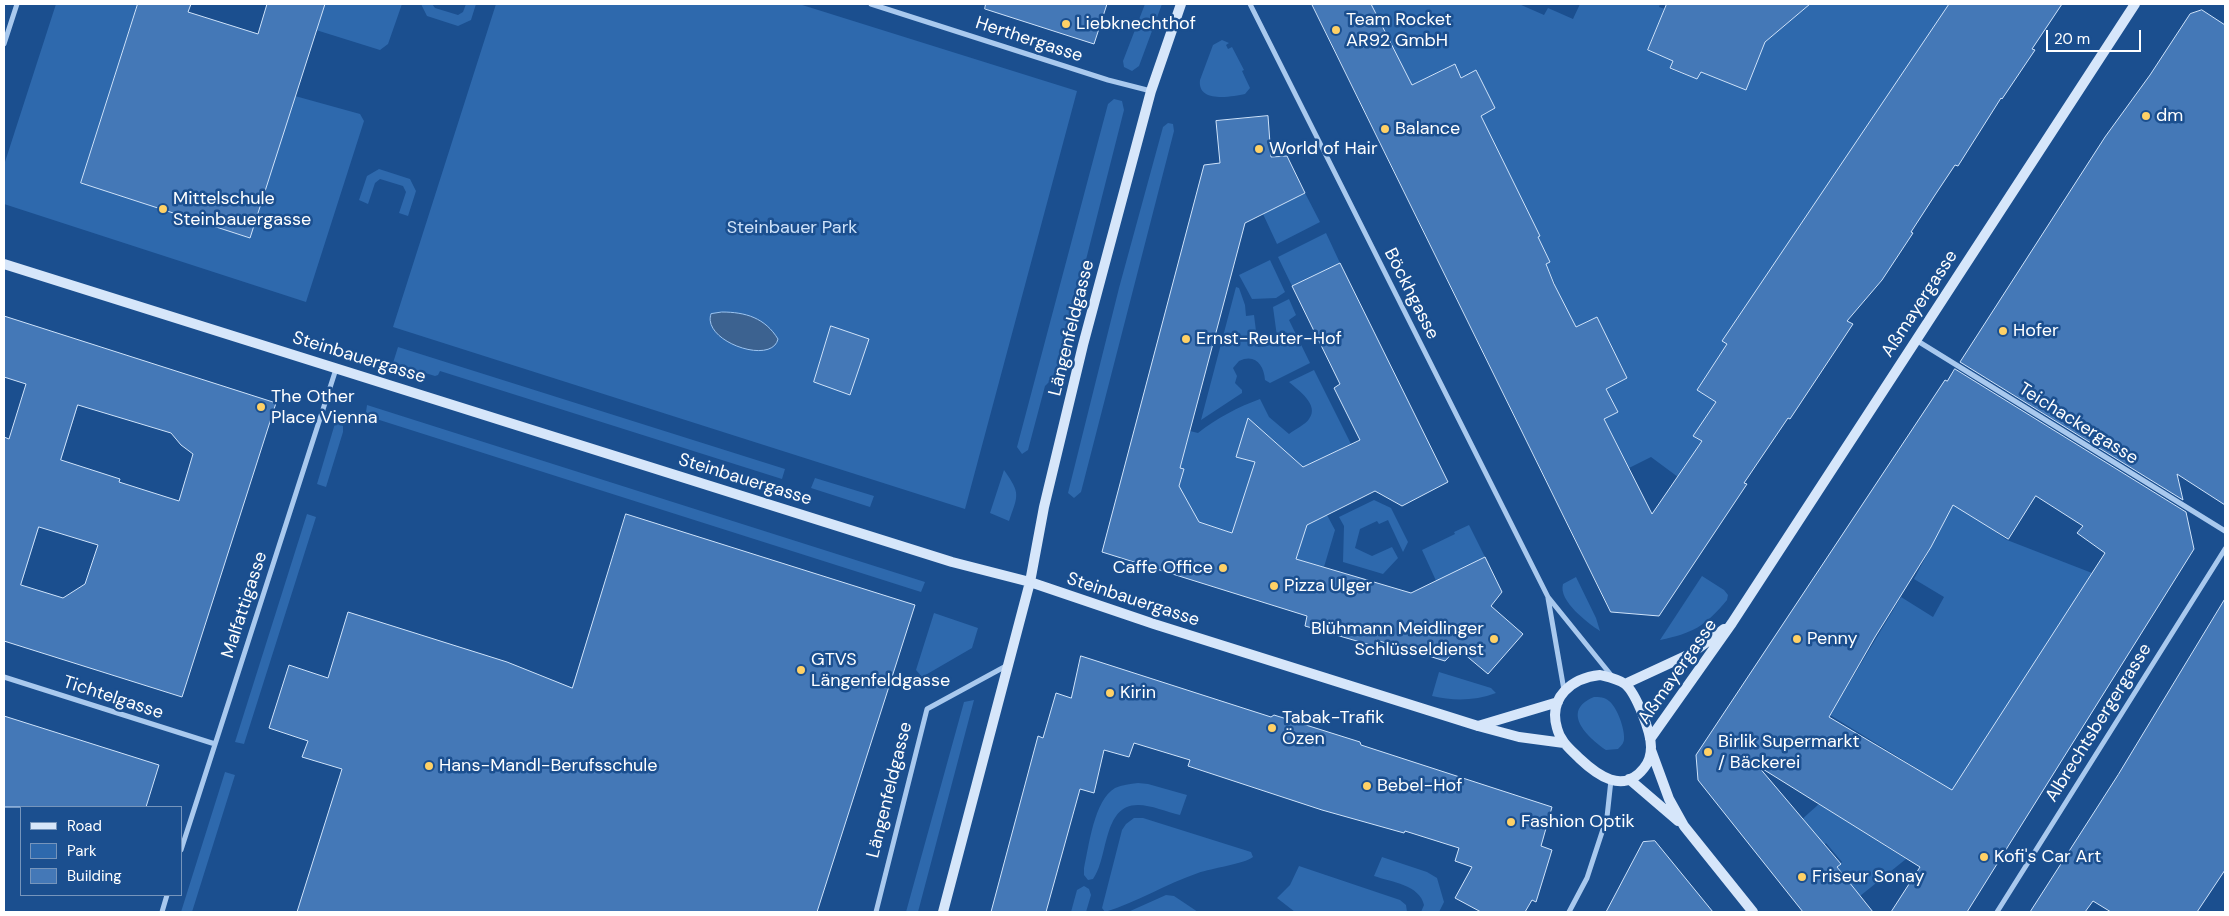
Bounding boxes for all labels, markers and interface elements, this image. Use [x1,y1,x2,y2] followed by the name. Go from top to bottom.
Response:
[1346,9,1452,52] place label: Team Rocket AR92 GmbH
[973,13,1085,67] street label: Herthergasse
[1076,13,1196,35] place label: Liebknechthof
[1060,18,1072,30] marker: Liebknechthof
[2049,20,2144,52] scale bar
[1330,24,1342,36] marker: Team Rocket AR92 GmbH
[2054,29,2090,49] text: 20 m
[2156,105,2183,127] place label: dm
[2140,110,2152,122] marker: dm
[1395,118,1460,140] place label: Balance
[1379,123,1391,135] marker: Balance
[1269,138,1378,160] place label: World of Hair
[1253,143,1265,155] marker: World of Hair
[173,188,311,230] place label: Mittelschule Steinbauergasse
[157,203,169,215] marker: Mittelschule Steinbauergasse
[727,217,857,239] park label: Steinbauer Park
[1379,245,1443,343] street label: Böckhgasse
[1877,246,1963,362] street label: Aßmayergasse
[1045,258,1099,398] street label: Längenfeldgasse
[2013,320,2059,342] place label: Hofer
[1997,325,2009,337] marker: Hofer
[290,327,428,389] street label: Steinbauergasse
[1196,328,1342,350] place label: Ernst-Reuter-Hof
[1180,333,1192,345] marker: Ernst-Reuter-Hof
[2014,379,2142,469] street label: Teichackergasse
[271,386,378,428] place label: The Other Place Vienna
[255,401,267,413] marker: The Other Place Vienna
[676,449,814,511] street label: Steinbauergasse
[218,549,272,661] street label: Malfattigasse
[1113,557,1213,579] place label: Caffe Office
[1217,562,1229,574] marker: Caffe Office
[1064,568,1202,632] street label: Steinbauergasse
[1284,575,1372,597] place label: Pizza Ulger
[1268,580,1280,592] marker: Pizza Ulger
[1634,615,1722,729] street label: Aßmayergasse
[1311,618,1484,660] place label: Blühmann Meidlinger Schlüsseldienst
[1807,628,1858,650] place label: Penny
[1488,633,1500,645] marker: Blühmann Meidlinger Schlüsseldienst
[1791,633,1803,645] marker: Penny
[2041,640,2157,806] street label: Albrechtsbergergasse
[811,649,950,692] place label: GTVS Längenfeldgasse
[795,664,807,676] marker: GTVS Längenfeldgasse
[60,672,166,724] street label: Tichtelgasse
[1120,682,1156,704] place label: Kirin
[1104,687,1116,699] marker: Kirin
[1282,707,1384,750] place label: Tabak-Trafik Özen
[863,720,917,860] street label: Längenfeldgasse
[1266,722,1278,734] marker: Tabak-Trafik Özen
[1718,731,1860,774] place label: Birlik Supermarkt / Bäckerei
[1702,746,1714,758] marker: Birlik Supermarkt / Bäckerei
[439,755,658,777] place label: Hans-Mandl-Berufsschule
[423,760,435,772] marker: Hans-Mandl-Berufsschule
[1377,775,1462,797] place label: Bebel-Hof
[1361,780,1373,792] marker: Bebel-Hof
[20,806,182,896] legend
[1521,811,1635,833] place label: Fashion Optik
[67,816,102,836] text: Road
[1505,816,1517,828] marker: Fashion Optik
[67,841,97,861] text: Park
[1994,846,2101,868] place label: Kofi's Car Art
[1978,851,1990,863] marker: Kofi's Car Art
[67,866,122,886] text: Building
[1812,866,1925,888] place label: Friseur Sonay
[1796,871,1808,883] marker: Friseur Sonay

